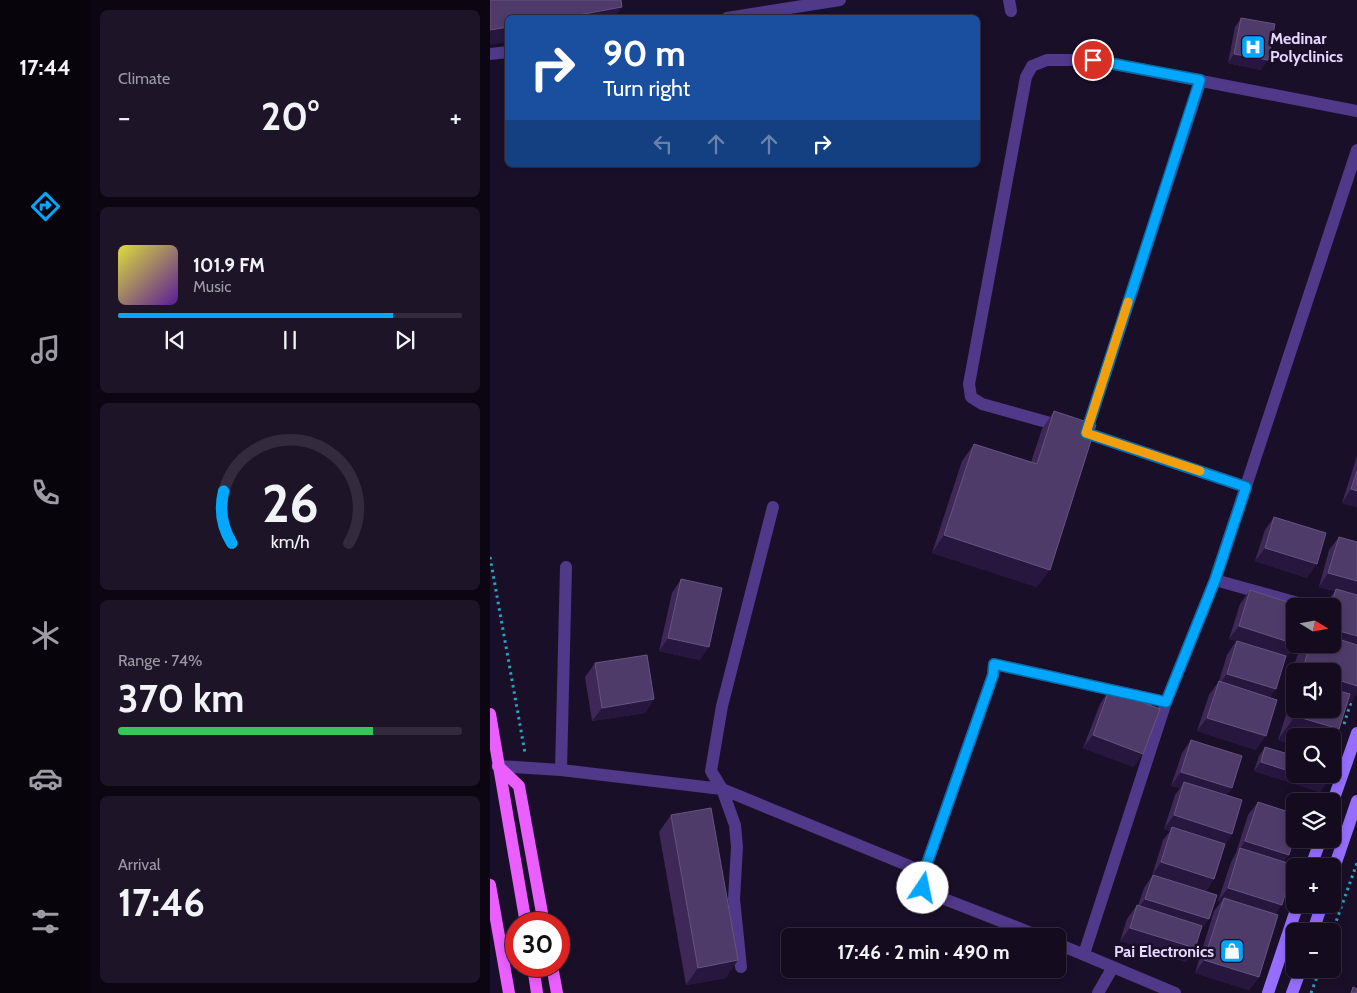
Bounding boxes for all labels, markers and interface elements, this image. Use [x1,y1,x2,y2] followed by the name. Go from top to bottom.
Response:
[1270,29,1343,66] place label: Medinar Polyclinics
[603,32,686,75] text: 90 m
[1240,34,1266,60] hospital icon: Medinar Polyclinics
[520,35,585,100] icon: right
[1072,39,1114,81] pin
[1079,46,1107,74] icon: arrive
[19,54,71,81] text: 17:44
[118,69,170,88] text: Climate
[603,75,690,102] text: Turn right
[261,93,319,140] text: 20°
[118,100,130,134] text: −
[450,100,462,134] text: +
[649,130,677,158] icon: left
[702,130,730,158] icon: ahead
[755,130,783,158] icon: ahead
[808,130,836,158] icon: right
[28,189,63,224] icon: directions
[193,254,265,277] text: 101.9 FM
[193,277,231,296] text: Music
[161,326,189,354] icon: previous
[276,326,304,354] icon: pause
[391,326,419,354] icon: next
[28,332,63,367] icon: music
[262,472,318,535] text: 26
[28,475,63,510] icon: phone
[270,531,310,552] text: km/h
[1286,598,1341,652] north arrow
[1286,598,1341,978] map controls
[28,618,63,653] icon: climate
[118,651,202,670] text: Range · 74%
[1286,663,1341,718] button: sound
[118,675,244,722] text: 370 km
[1286,728,1341,783] button: search
[28,761,63,796] icon: car
[1286,793,1341,848] button: layers
[118,855,161,874] text: Arrival
[1286,858,1341,913] button: +
[896,861,948,913] position arrow
[118,879,205,926] text: 17:46
[28,904,63,939] icon: filters
[505,912,570,977] speed limit sign: 30
[1286,923,1341,978] button: −
[1219,938,1245,964] shop icon: Pai Electronics
[838,941,1009,964] text: 17:46 · 2 min · 490 m
[1114,942,1214,961] place label: Pai Electronics

